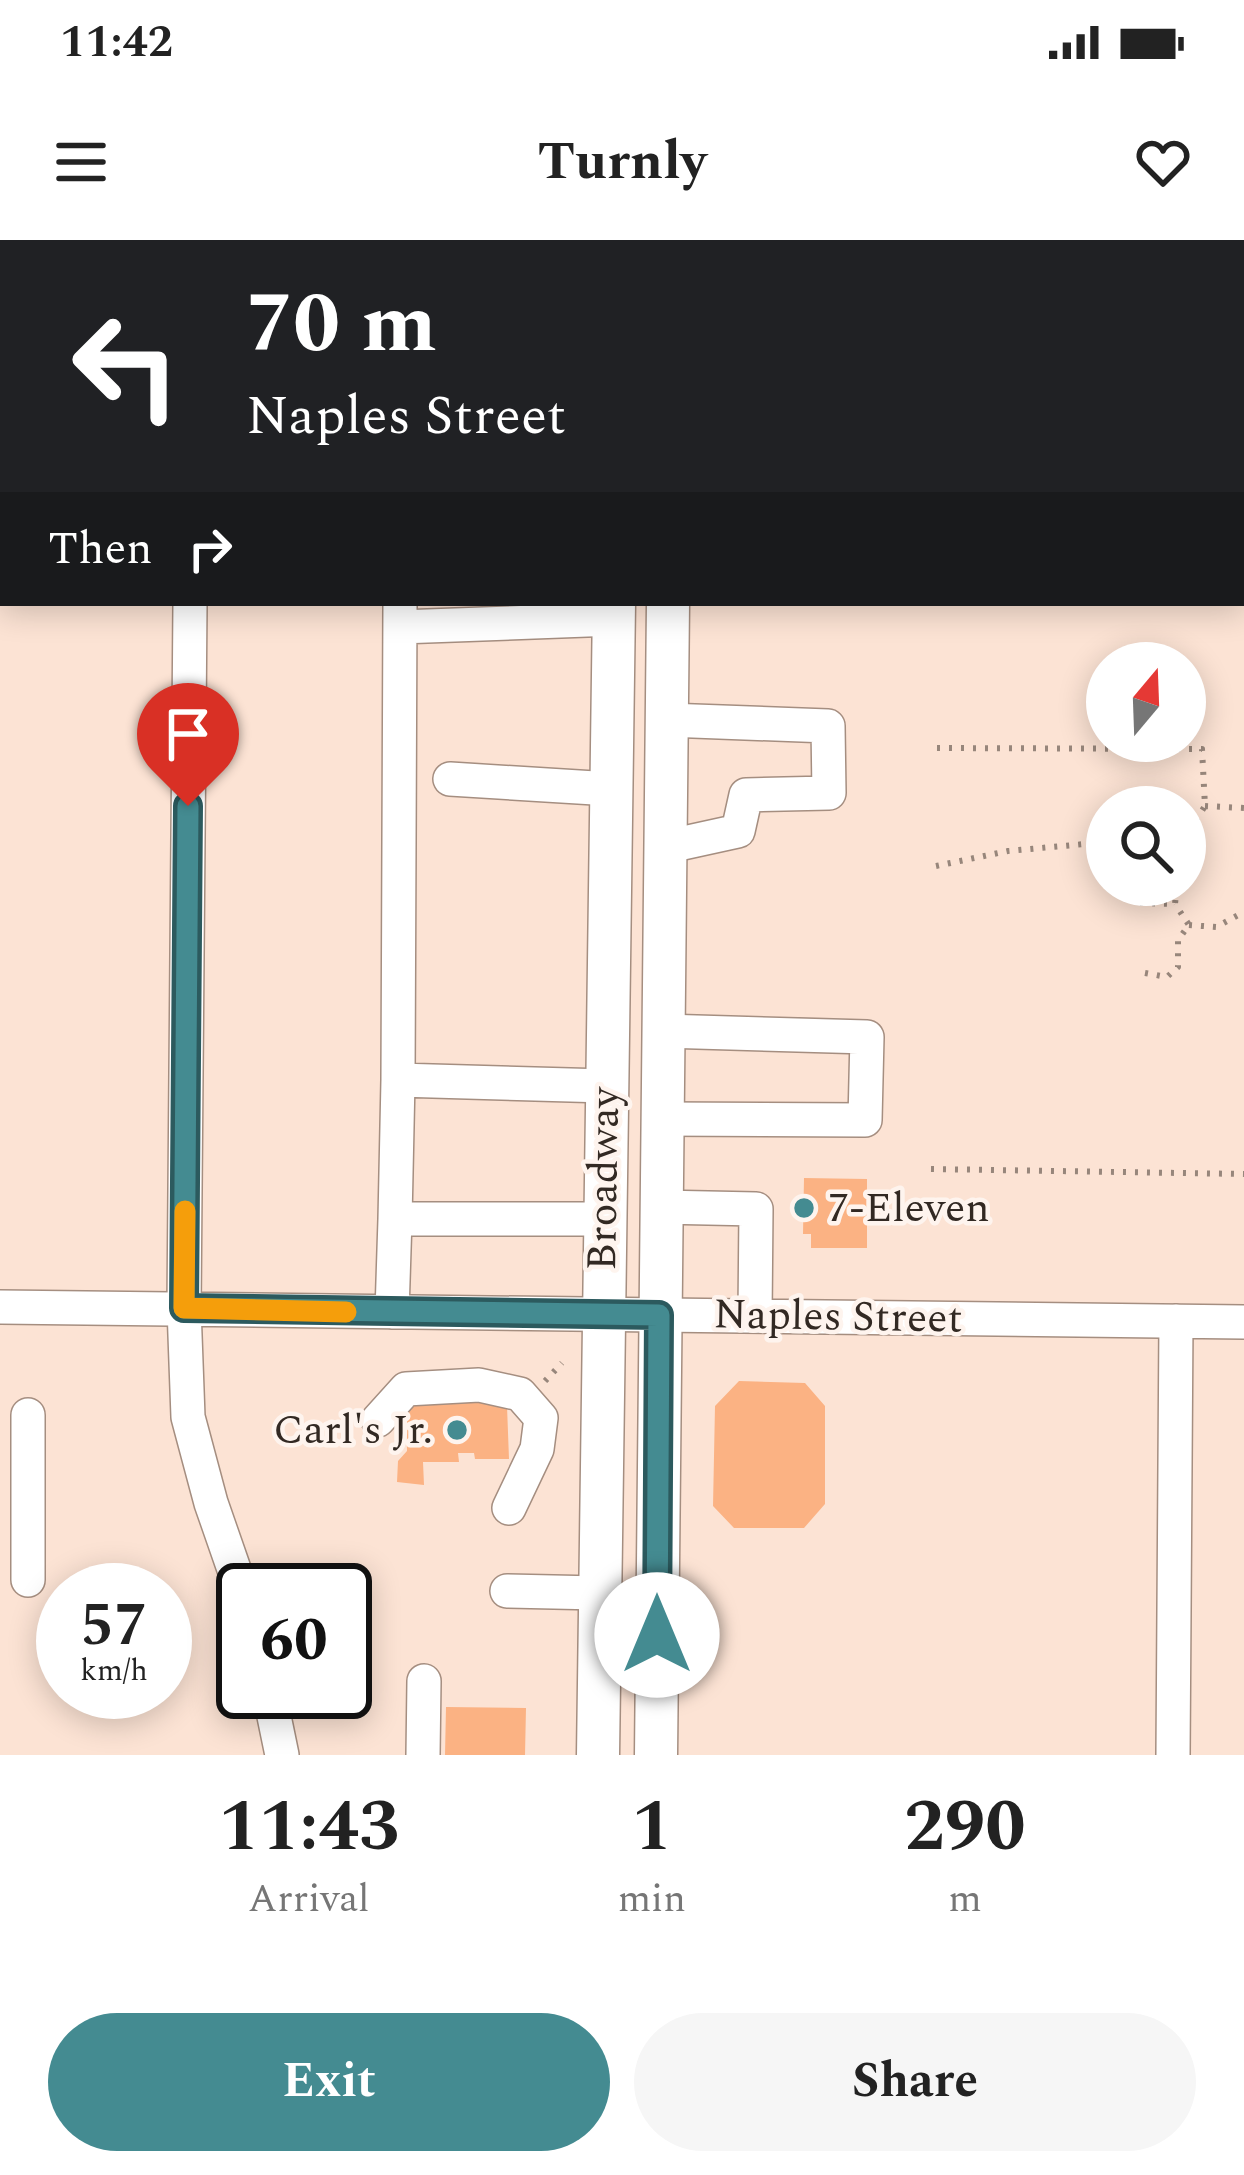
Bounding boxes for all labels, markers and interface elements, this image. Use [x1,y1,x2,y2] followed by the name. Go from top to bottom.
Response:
[60,8,173,77] text: 11:42
[537,121,707,203] text: Turnly
[48,129,114,195] icon: menu
[1130,129,1196,195] icon: heart
[246,261,437,389] text: 70 m
[48,288,204,444] icon: left
[246,376,566,458] text: Naples Street
[48,515,153,584] text: Then
[177,516,243,582] icon: right
[1086,642,1206,762] north arrow
[1086,642,1206,906] map controls
[137,683,239,806] pin
[155,701,221,767] icon: arrive
[1086,786,1206,906] button: search
[571,1085,637,1271] street label: Broadway
[828,1177,990,1240] place label: 7-Eleven
[791,1195,817,1221] marker: 7-Eleven
[713,1283,963,1351] street label: Naples Street
[273,1399,433,1462] place label: Carl's Jr.
[444,1417,470,1443] marker: Carl's Jr.
[216,1563,372,1719] speed limit sign: 60
[594,1572,720,1698] position arrow
[80,1580,148,1672] text: 57
[80,1648,148,1694] text: km/h
[218,1773,399,1882] text: 11:43
[632,1773,672,1882] text: 1
[904,1773,1026,1882] text: 290
[248,1870,370,1929] text: Arrival
[618,1870,686,1929] text: min
[948,1870,982,1929] text: m
[48,2013,610,2151] button: Exit
[634,2013,1196,2151] button: Share

